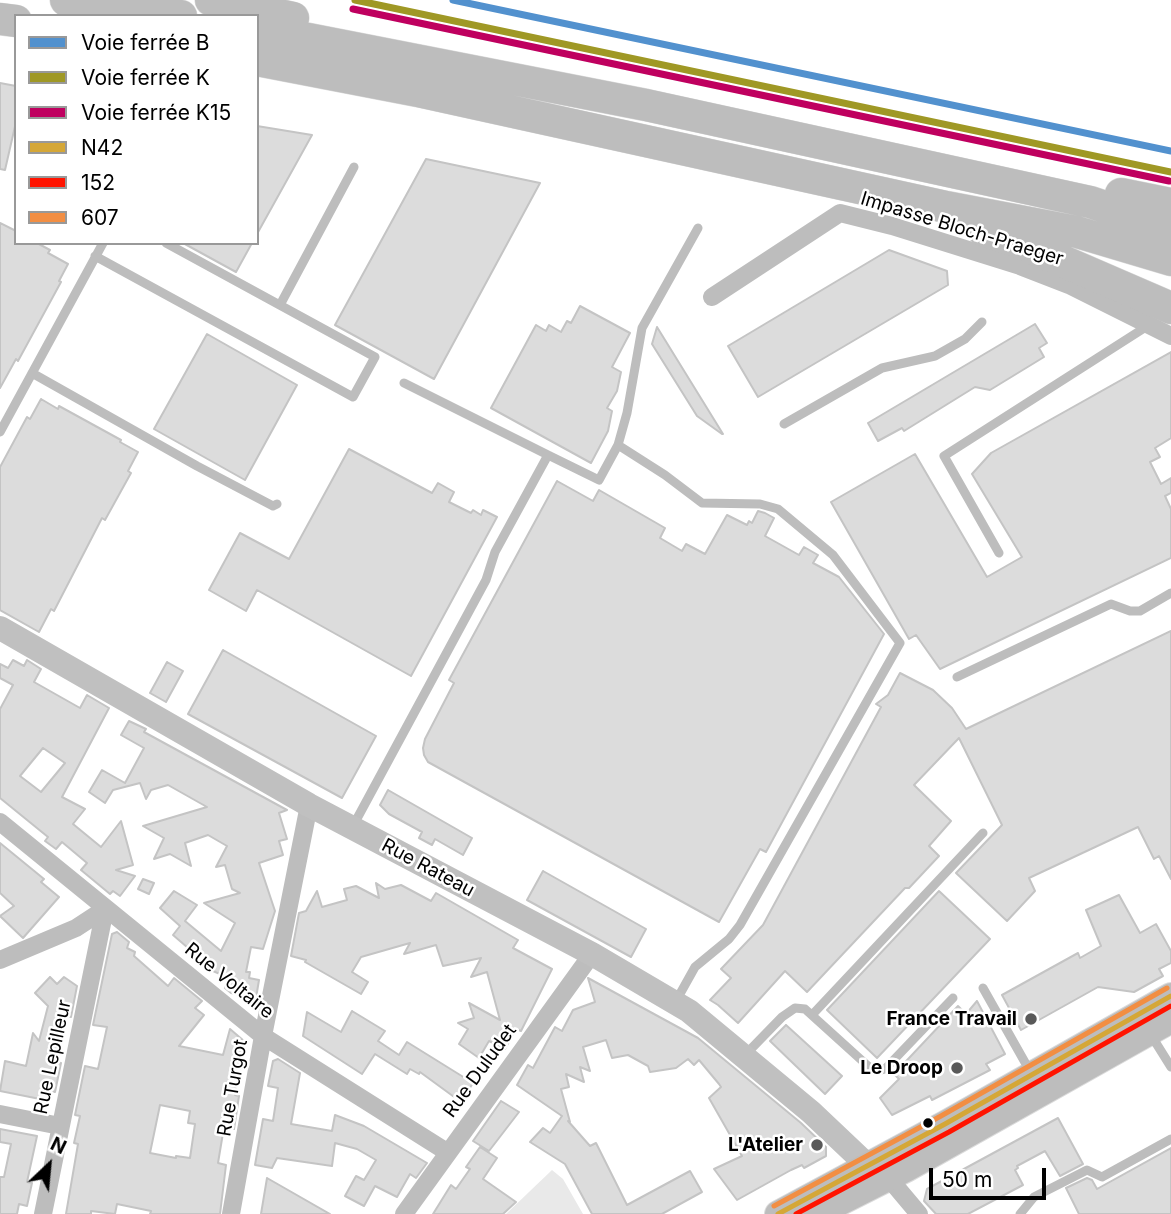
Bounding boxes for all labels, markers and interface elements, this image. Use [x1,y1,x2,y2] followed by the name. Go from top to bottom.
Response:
[14,14,259,245] legend
[81,30,210,55] text: Voie ferrée B
[81,65,210,90] text: Voie ferrée K
[81,100,231,125] text: Voie ferrée K15
[81,135,123,160] text: N42
[81,170,115,195] text: 152
[858,187,1066,271] street label: Impasse Bloch-Praeger
[81,205,119,230] text: 607
[378,834,478,902] street label: Rue Rateau
[180,938,278,1024] street label: Rue Voltaire
[30,998,76,1116] street label: Rue Lepilleur
[887,1008,1017,1030] place label: France Travail
[1023,1011,1039,1027] marker: France Travail
[439,1020,521,1122] street label: Rue Duludet
[213,1038,253,1138] street label: Rue Turgot
[860,1057,943,1079] place label: Le Droop
[949,1060,965,1076] marker: Le Droop
[921,1116,935,1130] unlabelled marker
[14,1130,84,1200] north arrow
[47,1132,70,1159] text: N
[728,1134,803,1156] place label: L'Atelier
[809,1137,825,1153] marker: L'Atelier
[933,1154,1050,1198] scale bar
[942,1167,992,1192] text: 50 m

